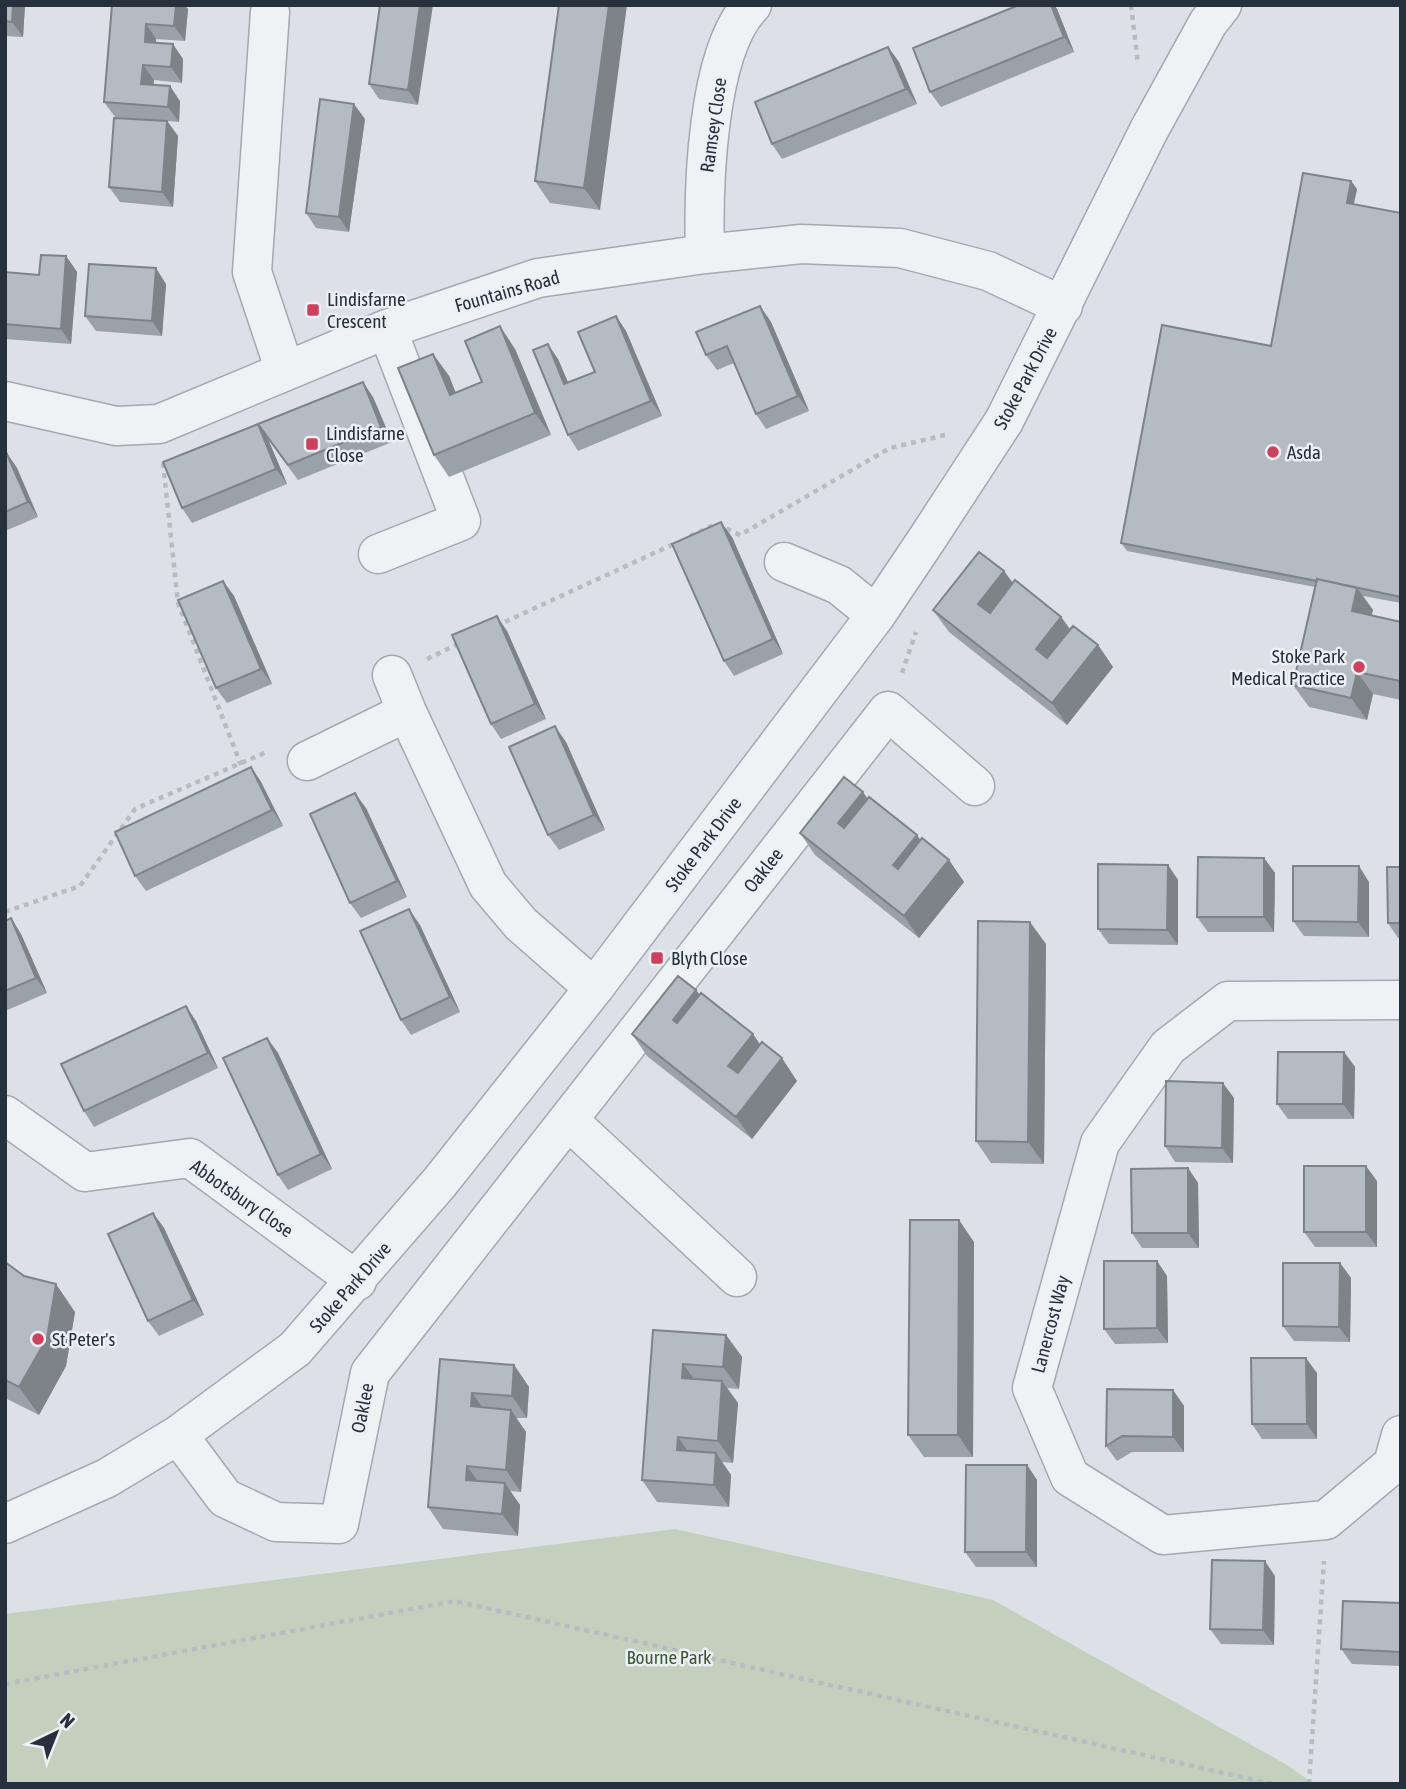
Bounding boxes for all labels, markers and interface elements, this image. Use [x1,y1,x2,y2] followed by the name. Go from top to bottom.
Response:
[695,76,731,174] street label: Ramsey Close
[452,266,562,316] street label: Fountains Road
[327,288,406,332] place label: Lindisfarne Crescent
[305,302,321,318] marker: Lindisfarne Crescent
[989,323,1061,433] street label: Stoke Park Drive
[326,422,405,466] place label: Lindisfarne Close
[304,436,320,452] marker: Lindisfarne Close
[1287,441,1321,463] place label: Asda
[1265,444,1281,460] marker: Asda
[1231,645,1346,689] place label: Stoke Park Medical Practice
[1351,659,1367,675] marker: Stoke Park Medical Practice
[660,792,746,896] street label: Stoke Park Drive
[739,843,787,897] street label: Oaklee
[671,947,748,969] place label: Blyth Close
[649,950,665,966] marker: Blyth Close
[186,1154,298,1242] street label: Abbotsbury Close
[305,1237,395,1337] street label: Stoke Park Drive
[1026,1273,1074,1375] street label: Lanercost Way
[52,1328,115,1350] place label: St Peter's
[30,1331,46,1347] marker: St Peter's
[346,1381,378,1435] street label: Oaklee
[627,1646,712,1668] park label: Bourne Park
[21,1698,91,1768] north arrow
[56,1709,79,1732] text: N

